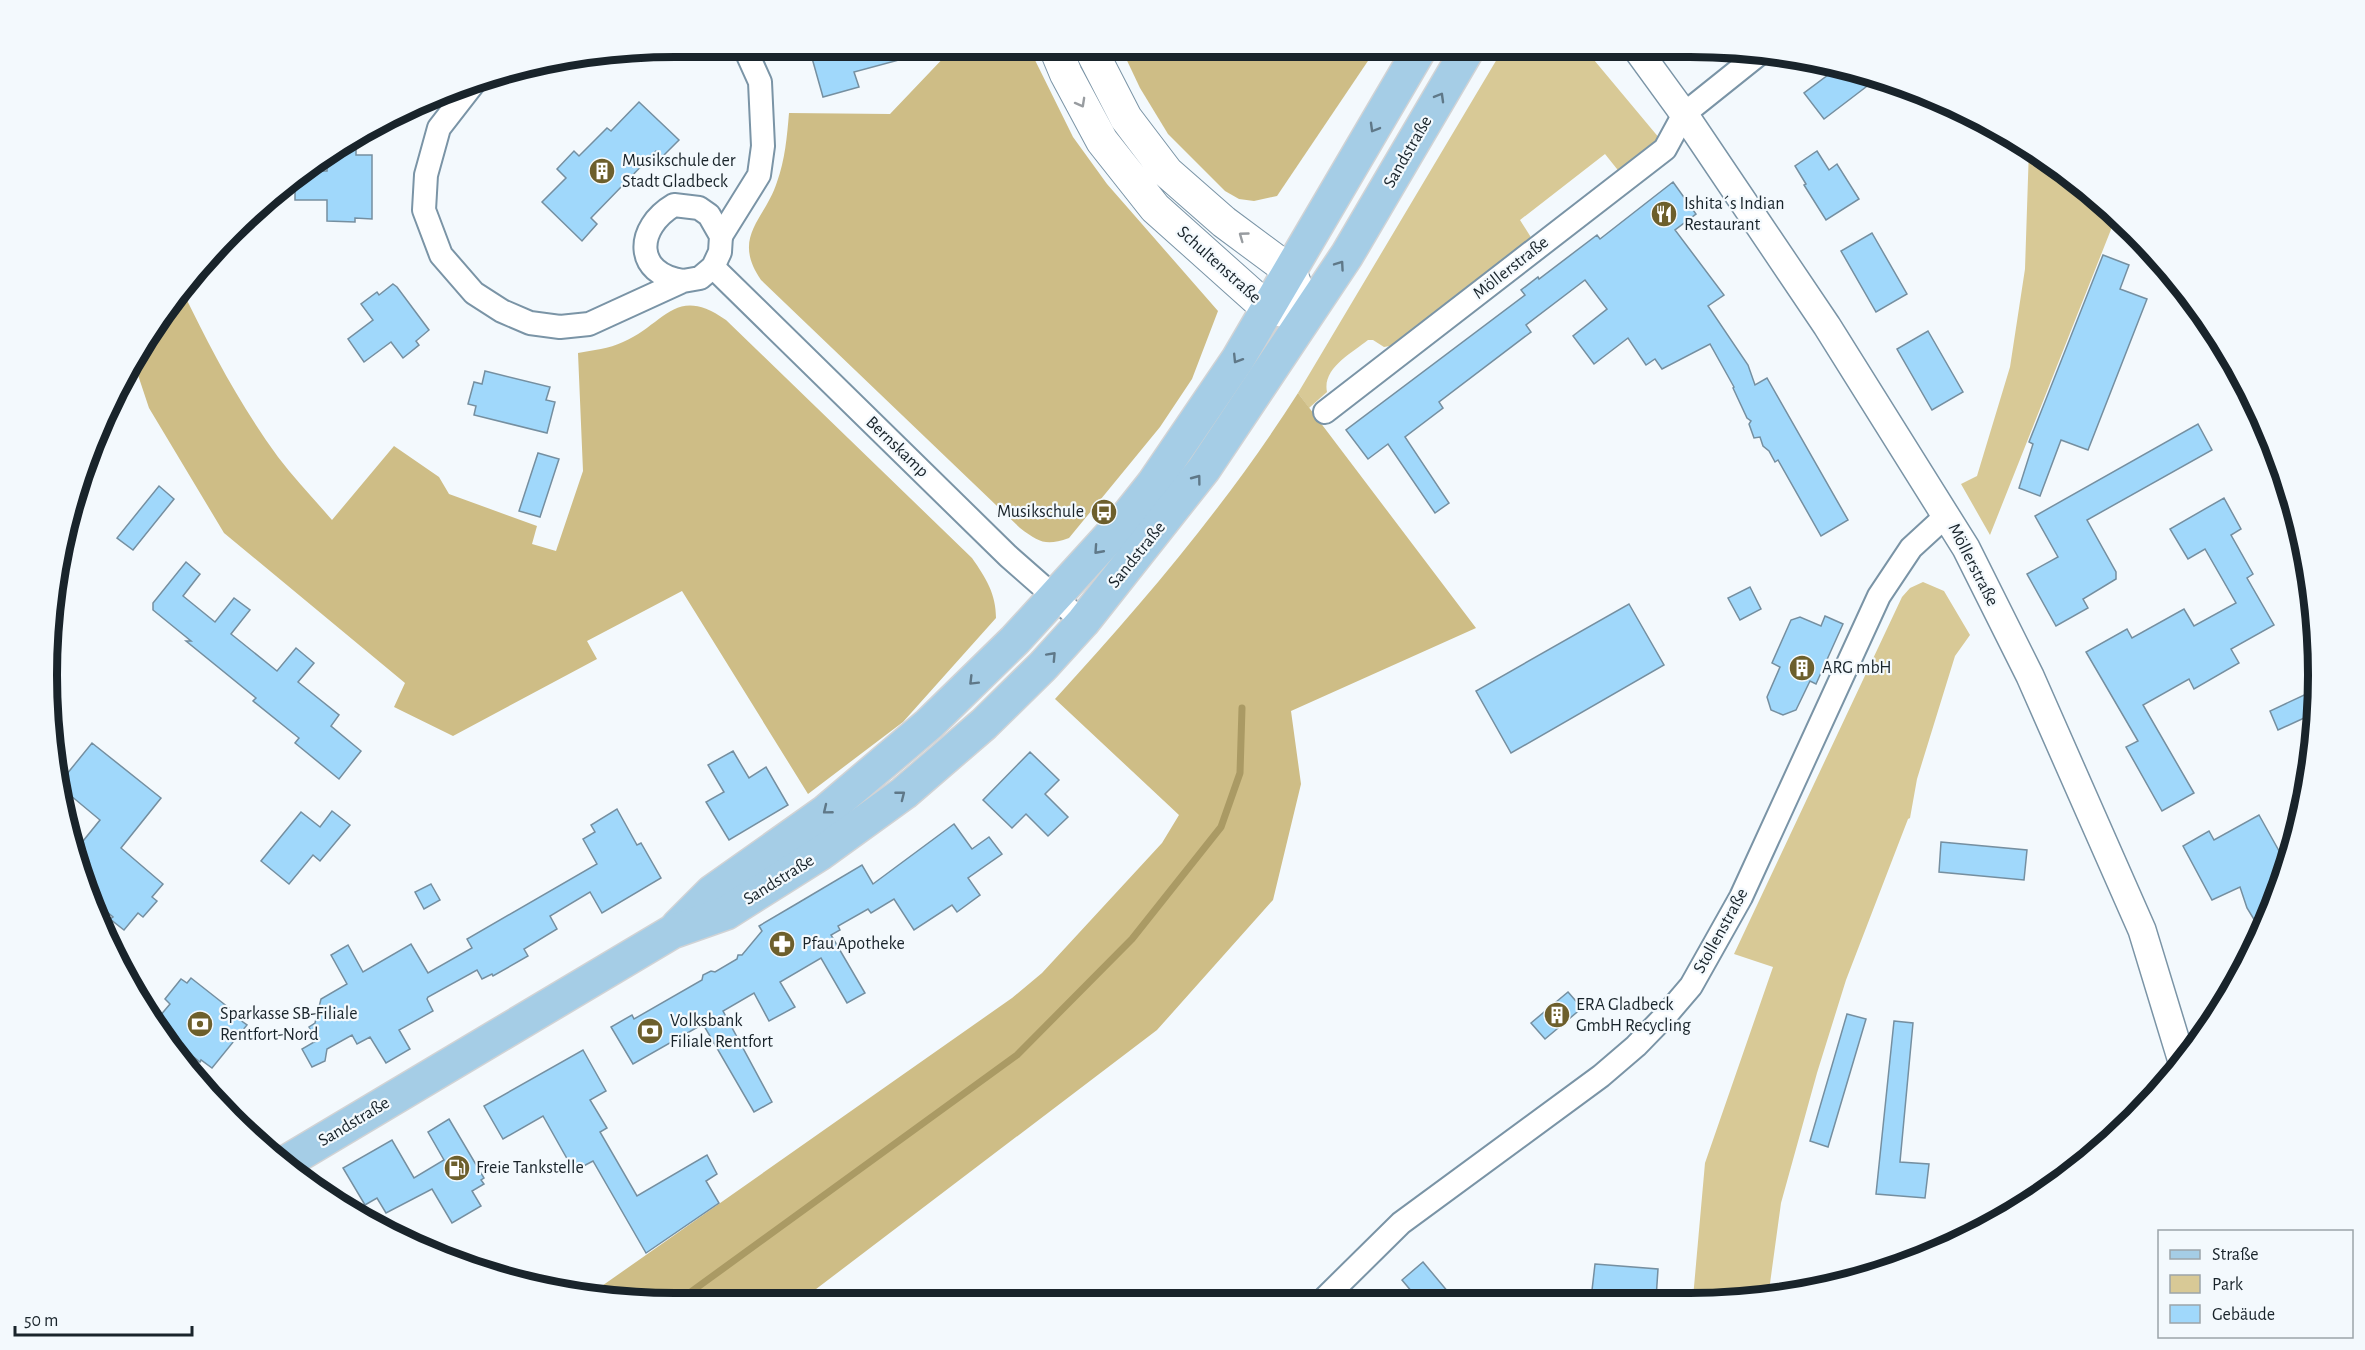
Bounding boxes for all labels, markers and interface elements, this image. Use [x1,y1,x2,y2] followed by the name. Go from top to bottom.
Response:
[1433,93,1444,103] one-way arrow
[1074,97,1085,107] one-way arrow
[1380,113,1436,191] street label: Sandstraße
[1370,122,1381,132] one-way arrow
[622,152,736,191] place label: Musikschule der Stadt Gladbeck
[587,156,617,186] building icon: Musikschule der Stadt Gladbeck
[1684,195,1785,234] place label: Ishita´s Indian Restaurant
[1649,199,1679,229] restaurant icon: Ishita´s Indian Restaurant
[1174,223,1264,307] street label: Schultenstraße
[1239,232,1250,243] one-way arrow
[1470,233,1552,303] street label: Möllerstraße
[1333,260,1344,271] one-way arrow
[1233,353,1245,363] one-way arrow
[862,413,932,481] street label: Bernskamp
[1190,475,1201,486] one-way arrow
[1089,497,1119,527] bus stop icon: Musikschule
[997,503,1084,521] place label: Musikschule
[1105,518,1169,592] street label: Sandstraße
[1944,521,2002,609] street label: Möllerstraße
[1094,543,1105,554] one-way arrow
[1044,653,1055,664] one-way arrow
[1787,653,1817,683] building icon: ARG mbH
[1822,659,1892,677] place label: ARG mbH
[970,673,981,684] one-way arrow
[894,791,905,802] one-way arrow
[823,802,834,813] one-way arrow
[741,851,817,909] street label: Sandstraße
[1690,886,1752,976] street label: Stollenstraße
[767,929,797,959] pharmacy icon: Pfau Apotheke
[802,935,905,953] place label: Pfau Apotheke
[1576,996,1691,1035] place label: ERA Gladbeck GmbH Recycling
[1542,1000,1572,1030] building icon: ERA Gladbeck GmbH Recycling
[220,1005,358,1044] place label: Sparkasse SB-Filiale Rentfort-Nord
[185,1009,215,1039] bank icon: Sparkasse SB-Filiale Rentfort-Nord
[670,1012,773,1051] place label: Volksbank Filiale Rentfort
[635,1016,665,1046] bank icon: Volksbank Filiale Rentfort
[315,1094,393,1150] street label: Sandstraße
[442,1153,472,1183] fuel station icon: Freie Tankstelle
[476,1159,584,1177] place label: Freie Tankstelle
[2158,1230,2353,1338] legend
[2212,1246,2258,1264] text: Straße
[2212,1276,2244,1294] text: Park
[15,1299,192,1337] scale bar
[2212,1306,2275,1324] text: Gebäude
[24,1312,58,1330] text: 50 m

